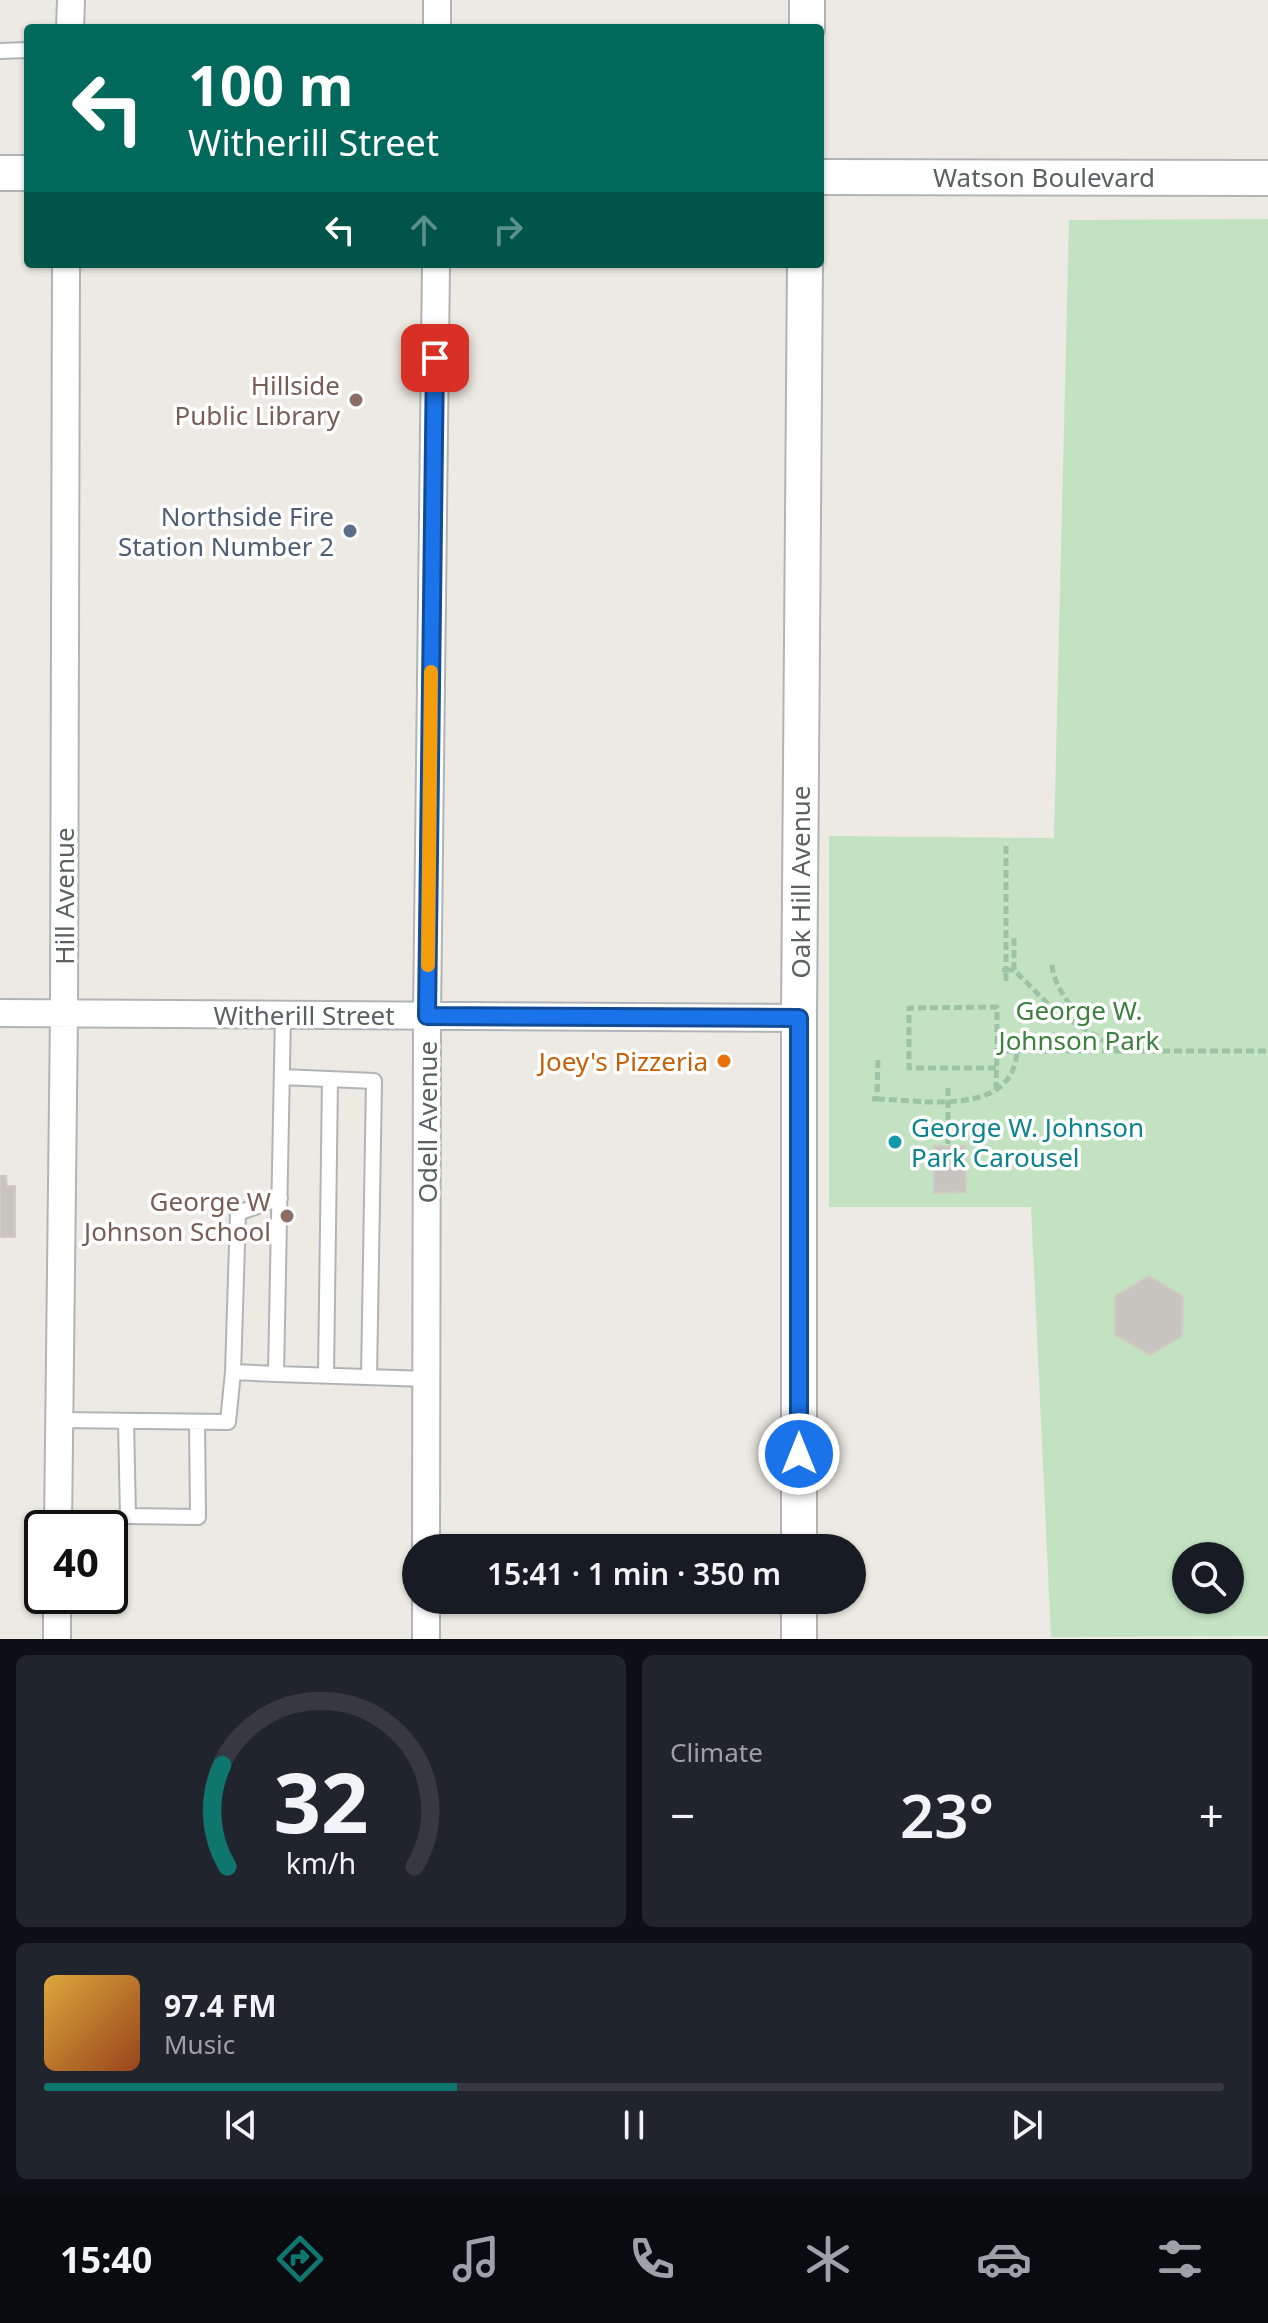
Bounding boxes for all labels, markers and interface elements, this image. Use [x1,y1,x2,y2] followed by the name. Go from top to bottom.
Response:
[188,46,353,122] text: 100 m
[56,56,160,160] icon: left
[188,118,439,167] text: Witherill Street
[933,159,1155,195] street label: Watson Boulevard
[318,208,362,252] icon: left
[402,208,446,252] icon: ahead
[486,208,530,252] icon: right
[401,324,469,392] pin
[413,336,457,380] icon: arrive
[174,367,341,433] place label: Hillside Public Library
[347,391,365,409] marker: Hillside Public Library
[118,498,334,564] place label: Northside Fire Station Number 2
[341,522,359,540] marker: Northside Fire Station Number 2
[782,786,818,978] street label: Oak Hill Avenue
[46,827,82,965] street label: Hill Avenue
[996,992,1160,1058] park label: George W. Johnson Park
[213,997,395,1033] street label: Witherill Street
[409,1041,445,1203] street label: Odell Avenue
[536,1043,708,1079] place label: Joey's Pizzeria
[715,1052,733,1070] marker: Joey's Pizzeria
[911,1109,1144,1175] place label: George W. Johnson Park Carousel
[886,1133,904,1151] marker: George W. Johnson Park Carousel
[81,1183,271,1249] place label: George W Johnson School
[278,1207,296,1225] marker: George W Johnson School
[757,1412,841,1496] position arrow
[24,1510,128,1614] speed limit sign: 40
[1172,1542,1244,1614] map controls
[1172,1542,1244,1614] button: search
[487,1553,781,1594] text: 15:41 · 1 min · 350 m
[670,1734,763,1770] text: Climate
[273,1744,369,1857] text: 32
[900,1774,994,1856] text: 23°
[670,1785,695,1845] text: −
[1199,1785,1224,1845] text: +
[286,1843,356,1882] text: km/h
[164,1985,276,2026] text: 97.4 FM
[164,2026,235,2062] text: Music
[219,2103,263,2147] icon: previous
[612,2103,656,2147] icon: pause
[1005,2103,1049,2147] icon: next
[272,2231,328,2287] icon: directions
[448,2231,504,2287] icon: music
[624,2231,680,2287] icon: phone
[800,2231,856,2287] icon: climate
[976,2231,1032,2287] icon: car
[1152,2231,1208,2287] icon: filters
[60,2235,152,2284] text: 15:40

